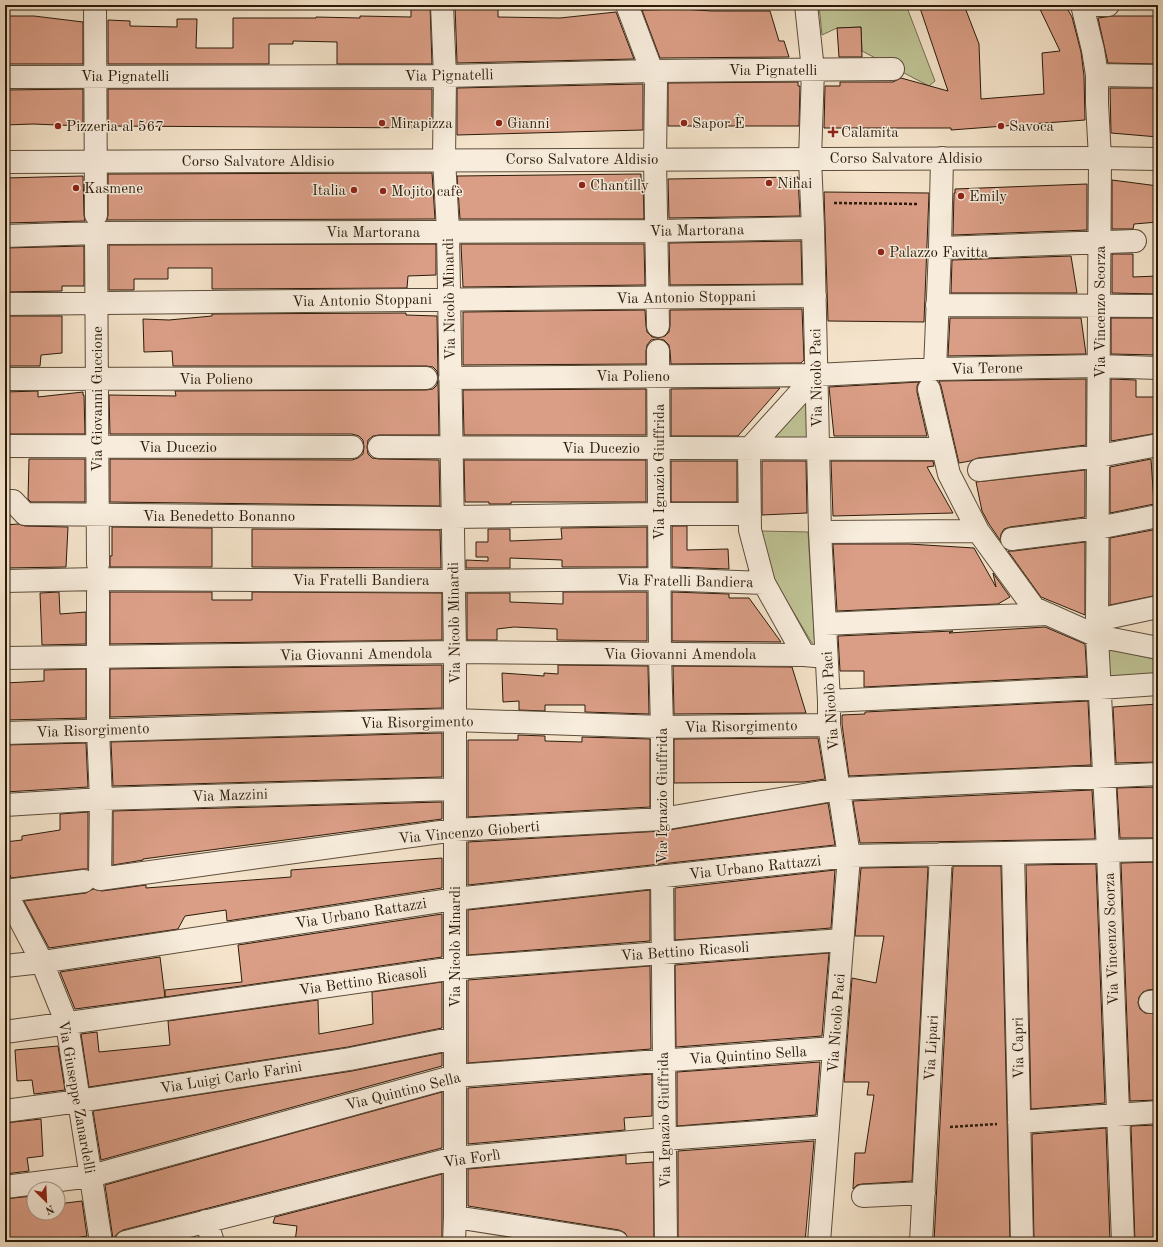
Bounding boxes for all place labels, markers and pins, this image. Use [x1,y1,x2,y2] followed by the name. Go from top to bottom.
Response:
[692,114,745,132] place label: Sapor È
[390,117,453,132] place label: Mirapizza
[507,117,550,132] place label: Gianni
[377,118,387,128] marker: Mirapizza
[494,118,504,128] marker: Gianni
[679,118,689,128] marker: Sapor È
[66,120,164,135] place label: Pizzeria al 567
[1009,120,1054,135] place label: Savoca
[53,121,63,131] marker: Pizzeria al 567
[996,121,1006,131] marker: Savoca
[841,126,899,141] place label: Calamita
[828,127,838,137] marker: Calamita
[777,177,812,192] place label: Nihai
[764,178,774,188] marker: Nihai
[590,179,649,194] place label: Chantilly
[577,180,587,190] marker: Chantilly
[84,182,143,197] place label: Kasmene
[71,183,81,193] marker: Kasmene
[312,184,347,199] place label: Italia
[349,185,359,195] marker: Italia
[391,185,463,200] place label: Mojito cafè
[378,186,388,196] marker: Mojito cafè
[969,190,1007,205] place label: Emily
[956,191,966,201] marker: Emily
[889,246,989,261] place label: Palazzo Favitta
[876,247,886,257] marker: Palazzo Favitta

